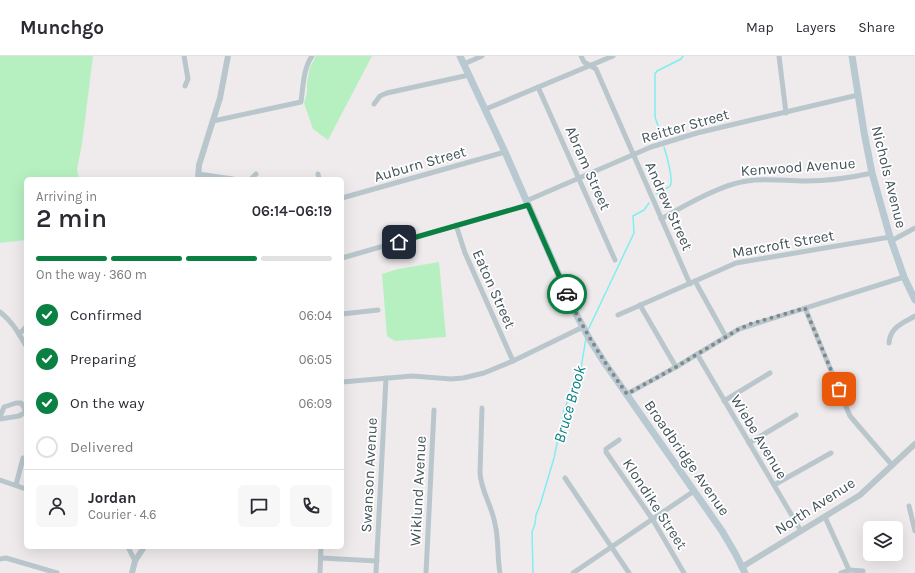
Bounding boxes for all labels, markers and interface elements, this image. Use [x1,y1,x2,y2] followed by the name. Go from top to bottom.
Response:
[20,17,104,39] text: Munchgo
[746,19,774,36] text: Map
[796,19,836,36] text: Layers
[858,19,895,36] text: Share
[639,105,731,147] street label: Reitter Street
[561,123,615,213] street label: Abram Street
[868,124,910,230] street label: Nichols Avenue
[372,142,468,186] street label: Auburn Street
[740,154,856,180] street label: Kenwood Avenue
[641,159,697,254] street label: Andrew Street
[36,189,97,204] text: Arriving in
[252,202,332,220] text: 06:14–06:19
[36,203,107,234] text: 2 min
[382,225,416,259] pin
[731,226,836,262] street label: Marcroft Street
[388,231,410,253] icon: home
[469,247,520,331] street label: Eaton Street
[36,267,147,282] text: On the way · 360 m
[547,274,587,314] courier
[556,283,578,305] icon: car
[36,304,58,326] icon: check
[70,306,142,324] text: Confirmed
[299,308,332,323] text: 06:04
[36,348,58,370] icon: check
[70,350,136,368] text: Preparing
[299,352,332,367] text: 06:05
[549,362,590,445] water label: Bruce Brook
[822,372,856,406] pin
[828,378,850,400] icon: bag
[36,392,58,414] icon: check
[727,392,791,482] street label: Wiebe Avenue
[70,394,144,412] text: On the way
[299,396,332,411] text: 06:09
[640,397,734,519] street label: Broadbridge Avenue
[357,417,381,533] street label: Swanson Avenue
[406,435,430,547] street label: Wiklund Avenue
[70,438,134,456] text: Delivered
[619,455,691,553] street label: Klondike Street
[772,474,858,538] street label: North Avenue
[36,485,78,527] button: person
[238,485,280,527] button: chat
[290,485,332,527] button: phone
[88,489,136,507] text: Jordan
[88,507,156,522] text: Courier · 4.6
[863,521,903,561] map controls
[863,521,903,561] button: layers

